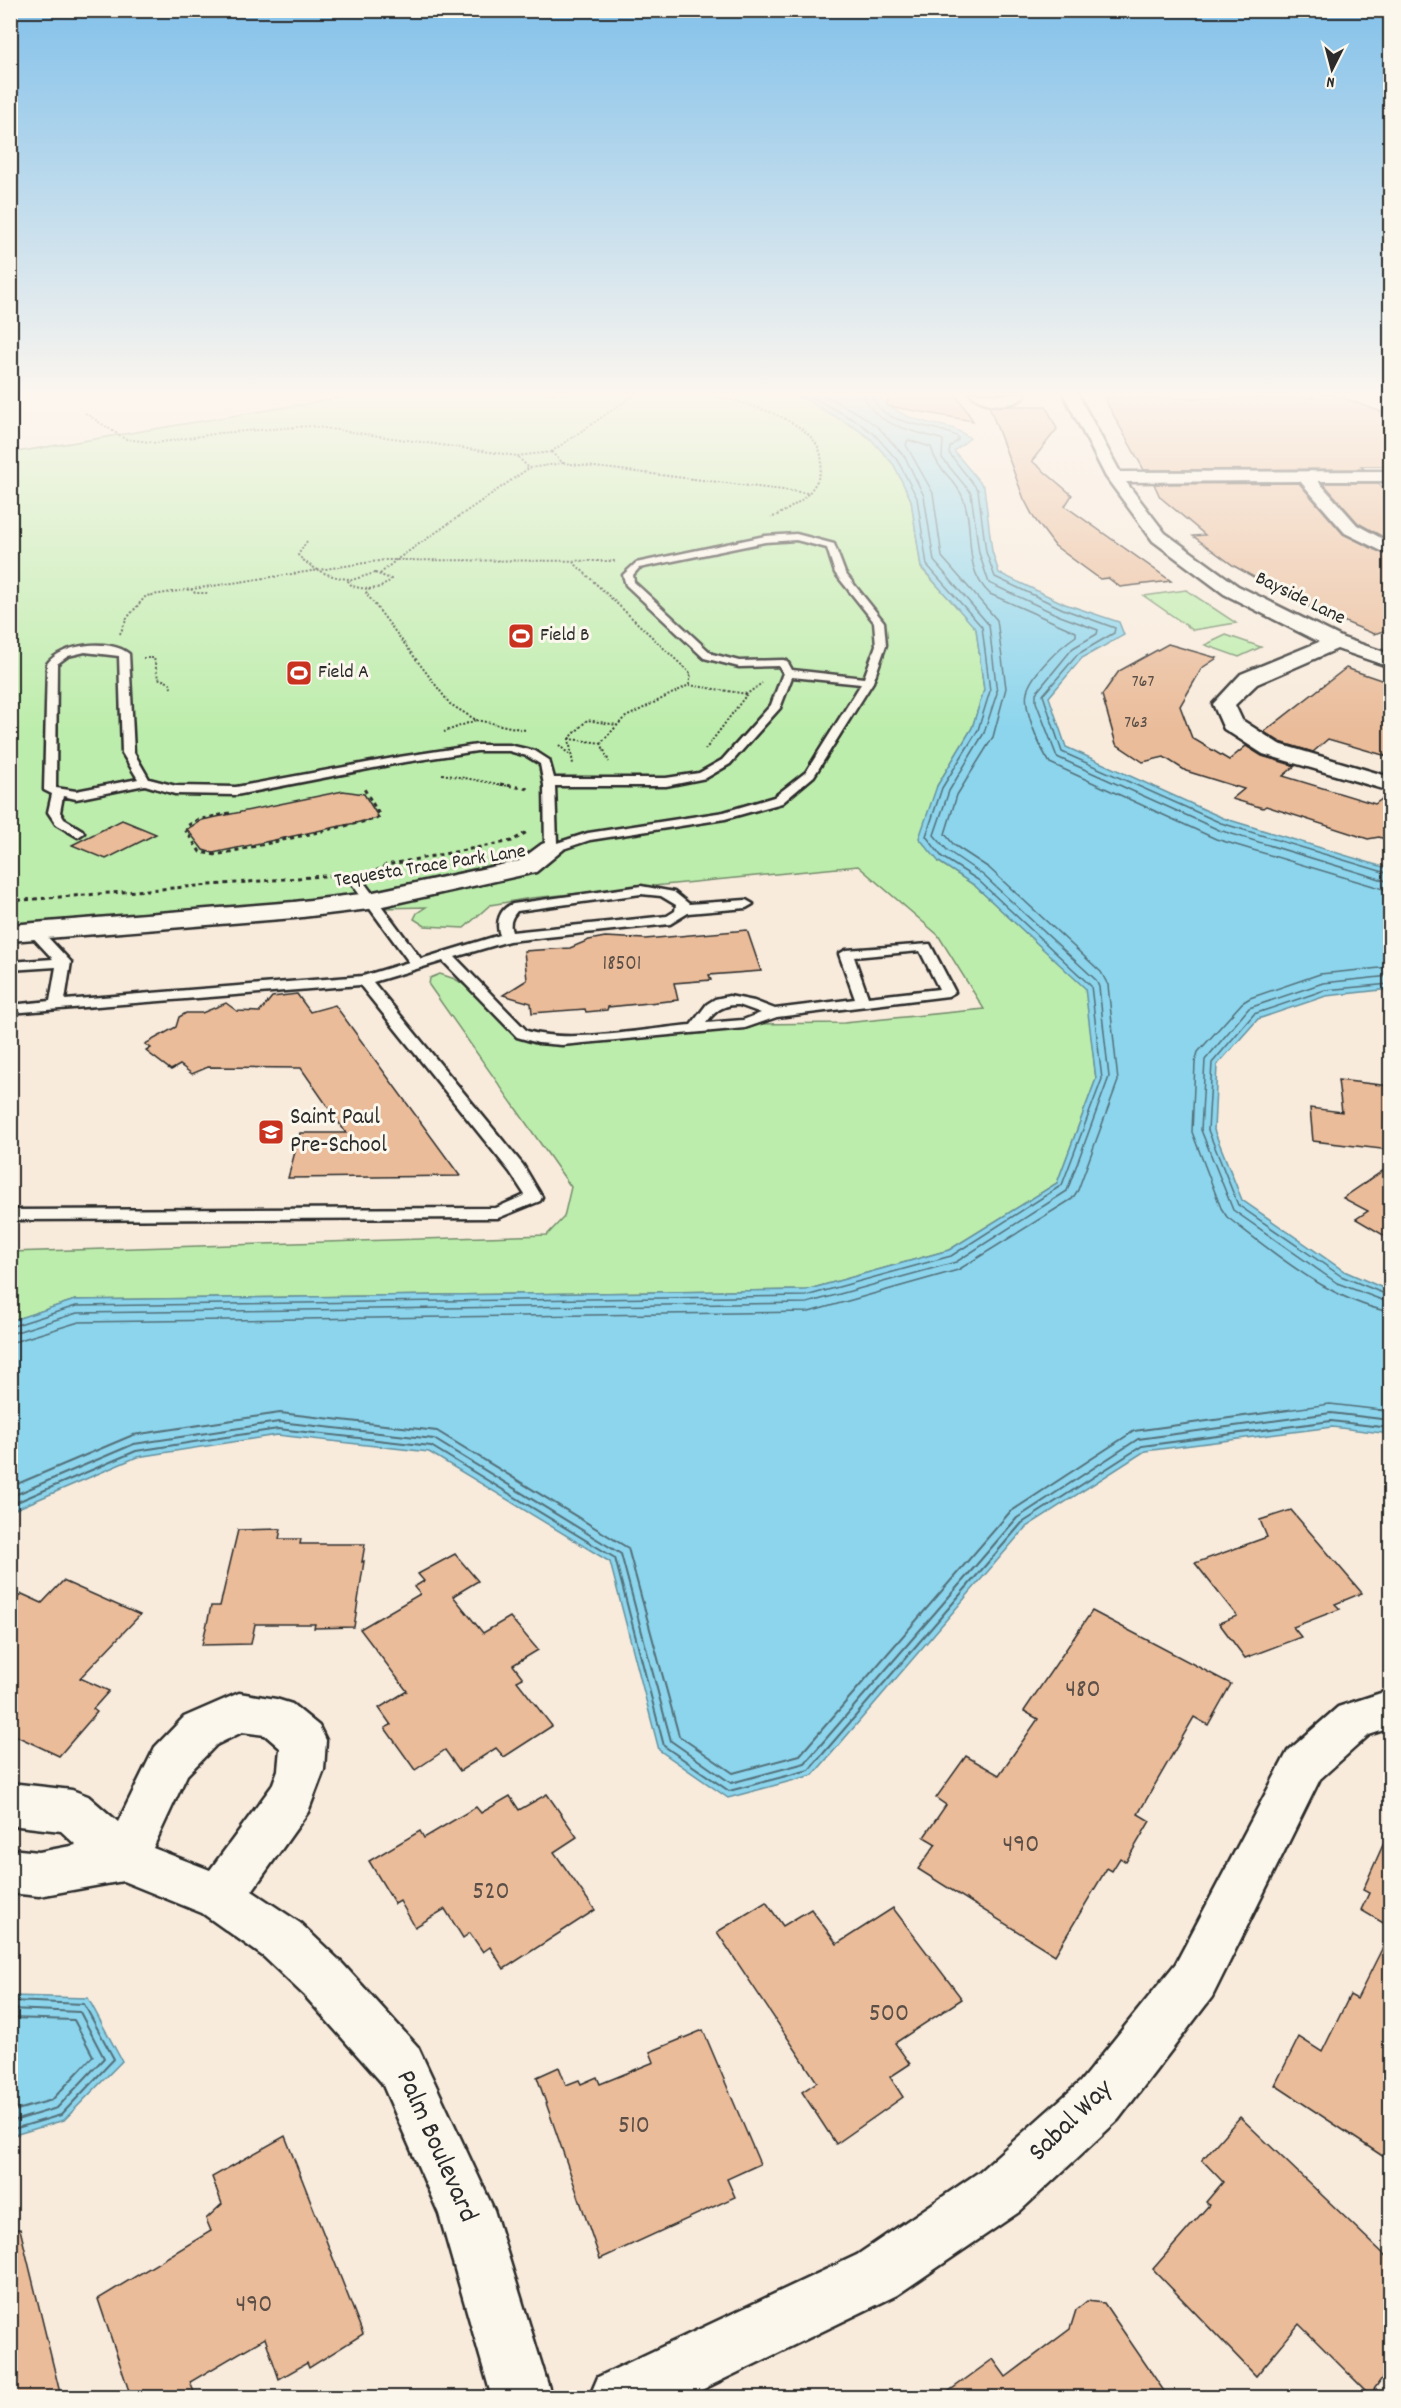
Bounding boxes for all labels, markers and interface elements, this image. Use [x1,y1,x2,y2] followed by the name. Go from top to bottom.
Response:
[1302,39,1362,99] north arrow
[1325,70,1336,93] text: N
[1250,565,1350,633] street label: Bayside Lane
[506,621,536,651] sports icon: Field B
[540,622,590,650] place label: Field B
[284,658,314,688] sports icon: Field A
[318,659,369,687] place label: Field A
[1132,670,1154,695] house number: 767
[1124,711,1148,736] house number: 763
[332,838,528,896] street label: Tequesta Trace Park Lane
[603,950,641,980] house number: 18501
[290,1101,387,1163] place label: Saint Paul Pre-School
[256,1117,286,1147] school or university icon: Saint Paul Pre-School
[1065,1672,1101,1709] house number: 480
[1003,1827,1039,1864] house number: 490
[472,1874,510,1911] house number: 520
[869,1996,909,2033] house number: 500
[384,2064,486,2230] street label: Palm Boulevard
[1021,2071,1124,2173] street label: Sabal Way
[618,2108,650,2145] house number: 510
[236,2287,272,2324] house number: 490

